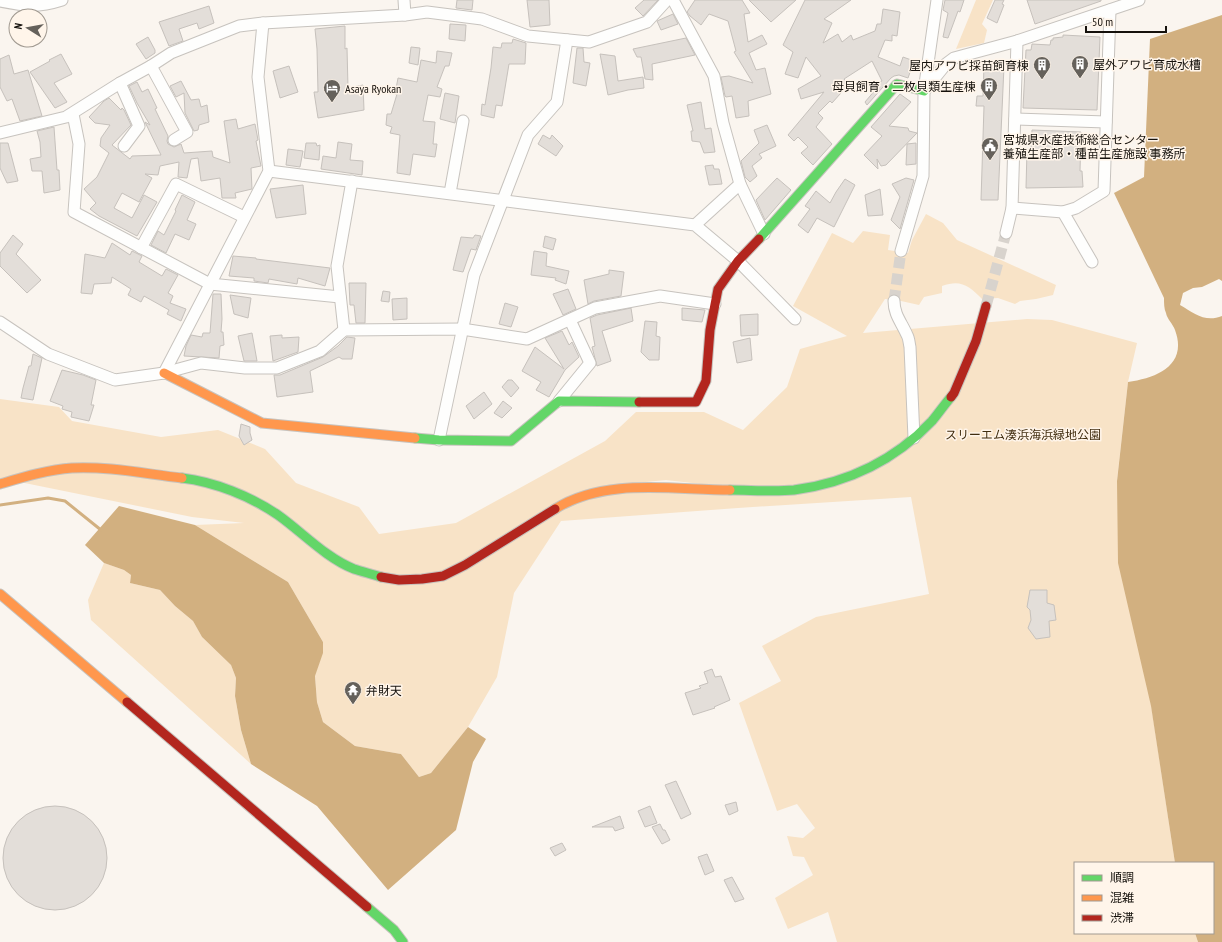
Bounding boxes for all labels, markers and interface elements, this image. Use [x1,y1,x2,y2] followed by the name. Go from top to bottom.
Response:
[8,8,48,48] north arrow
[1086,8,1166,34] scale bar
[1092,14,1113,29] text: 50 m
[11,22,26,30] text: N
[1070,54,1090,79] building icon: 屋外アワビ育成水槽
[1032,55,1052,80] building icon: 屋内アワビ採苗飼育棟
[1093,57,1201,72] place label: 屋外アワビ育成水槽
[909,58,1029,73] place label: 屋内アワビ採苗飼育棟
[979,76,999,101] building icon: 母貝飼育・二枚貝類生産棟
[322,78,342,103] hotel icon: Asaya Ryokan
[832,79,976,94] place label: 母貝飼育・二枚貝類生産棟
[345,81,401,96] place label: Asaya Ryokan
[1003,132,1186,161] place label: 宮城県水産技術総合センター 養殖生産部・種苗生産施設 事務所
[980,136,1000,161] public building icon: 宮城県水産技術総合センター 養殖生産部・種苗生産施設 事務所
[945,427,1101,442] park label: スリーエム湊浜海浜緑地公園
[343,680,363,705] temple icon: 弁財天
[366,683,402,698] place label: 弁財天
[1074,862,1214,934] legend
[1110,870,1134,885] text: 順調
[1110,890,1134,905] text: 混雑
[1110,910,1134,925] text: 渋滞

